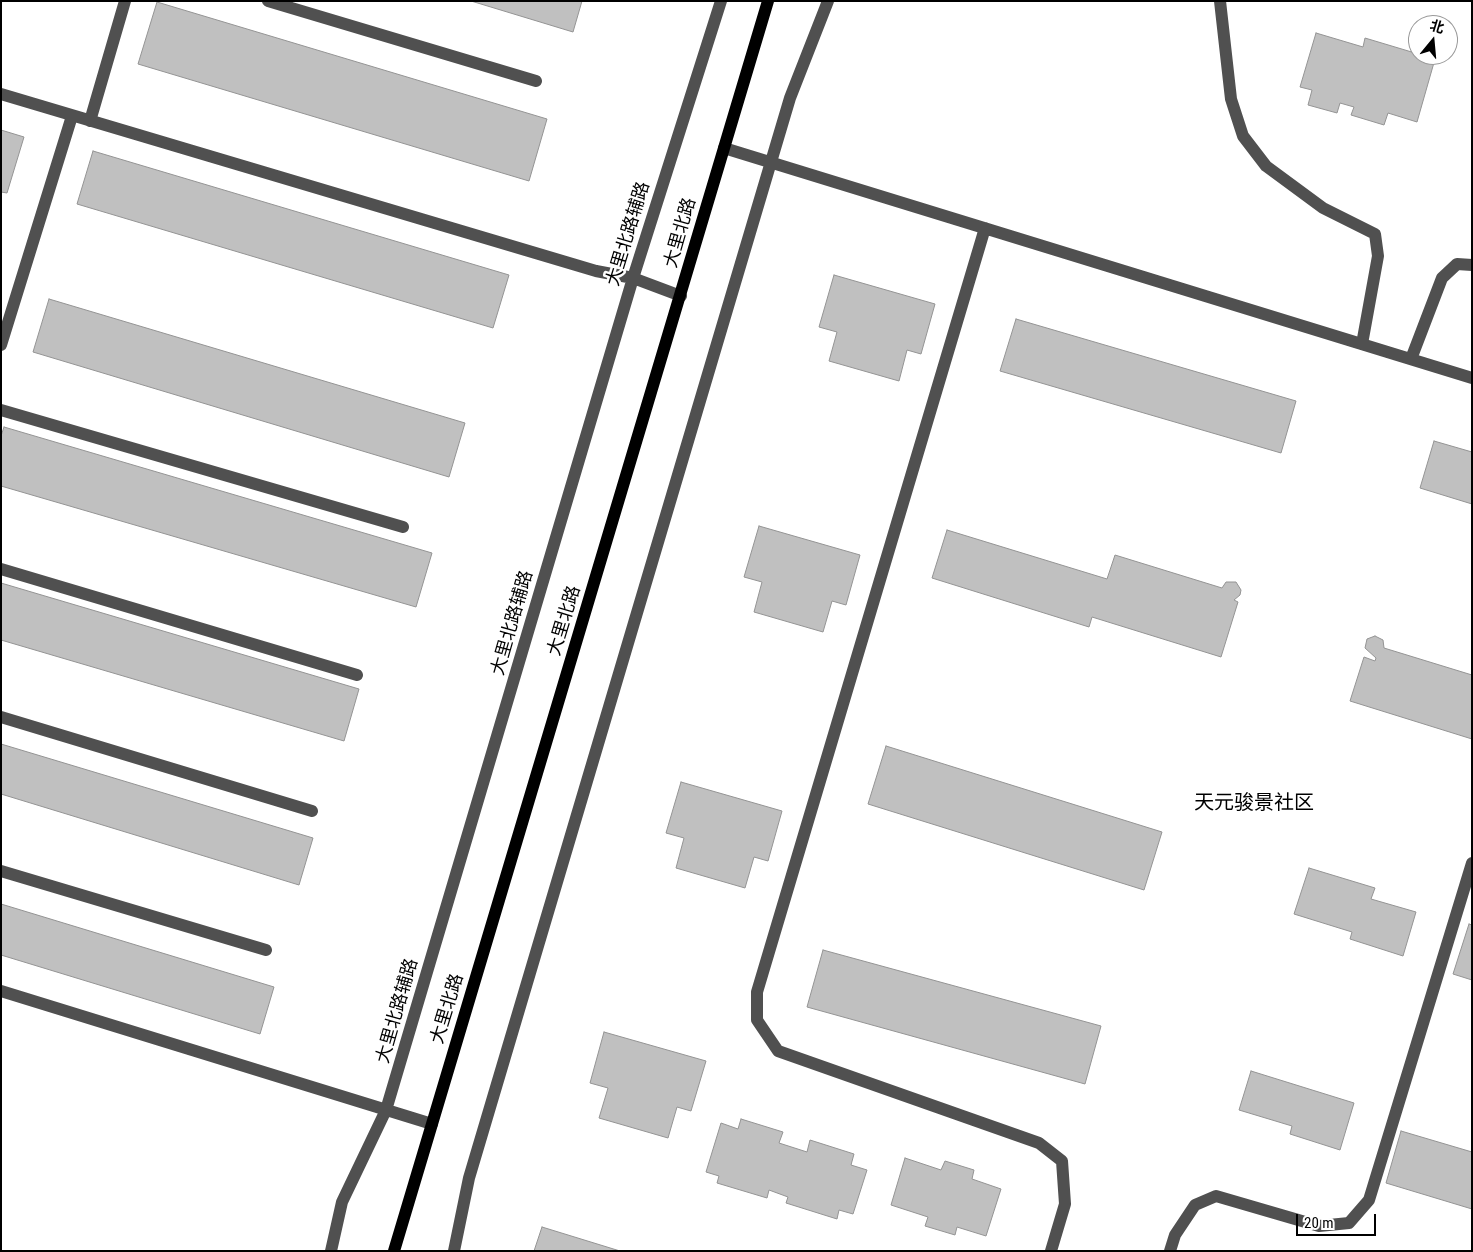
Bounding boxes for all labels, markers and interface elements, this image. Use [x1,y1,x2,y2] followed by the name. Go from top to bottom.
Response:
[1408,15,1458,65] north arrow
[1428,17,1446,36] text: 北
[603,179,655,289] street label: 大里北路辅路
[661,195,701,271] street label: 大里北路
[488,568,538,678] street label: 大里北路辅路
[544,583,586,659] street label: 大里北路
[1194,792,1314,816] district label: 天元骏景社区
[373,956,423,1066] street label: 大里北路辅路
[427,971,469,1047] street label: 大里北路
[1298,1204,1378,1236] scale bar
[1304,1214,1334,1232] text: 20 m

